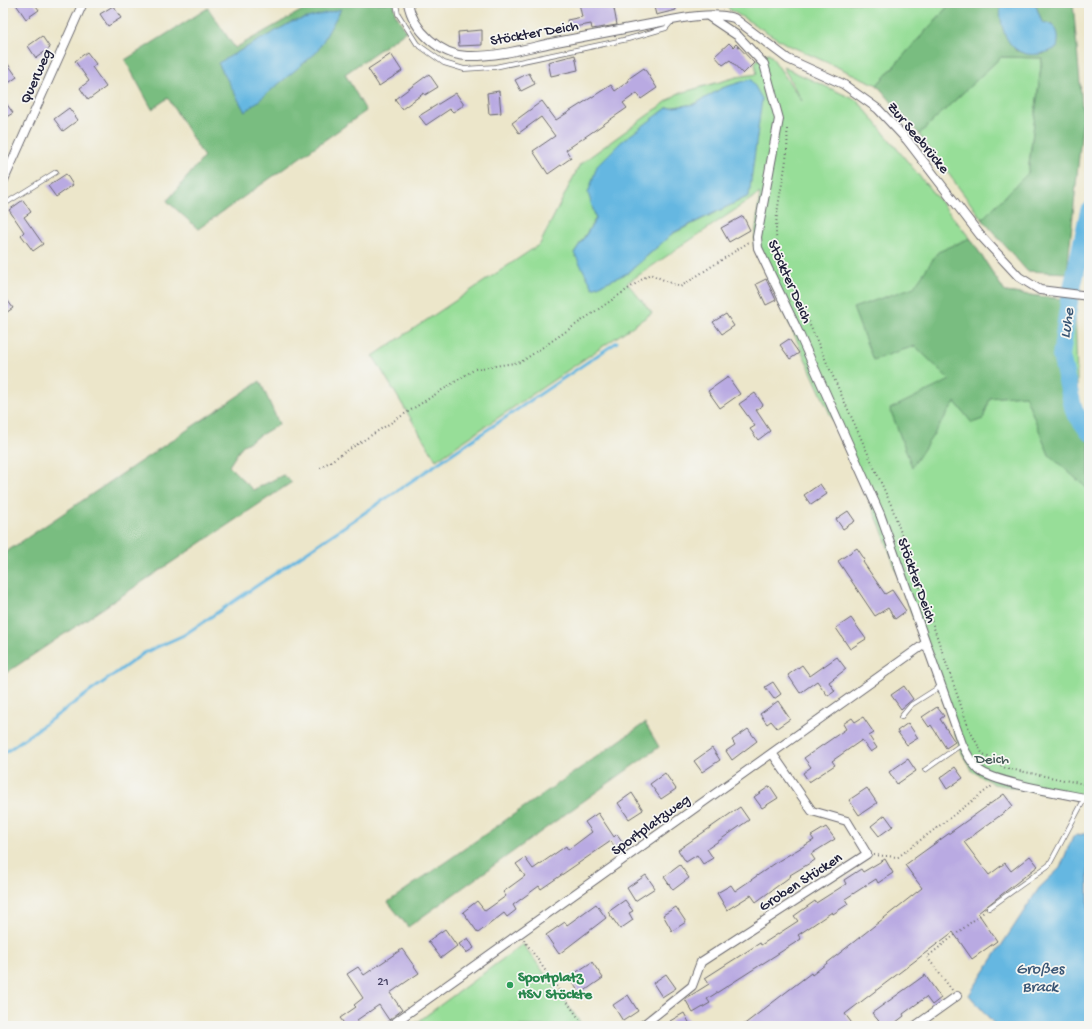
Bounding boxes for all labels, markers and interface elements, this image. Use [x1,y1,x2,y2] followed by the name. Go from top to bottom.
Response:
[489,17,580,51] street label: Stöckter Deich
[17,47,57,107] street label: Querweg
[882,99,953,178] street label: Zur Seebrücke
[763,237,816,326] street label: Stöckter Deich
[1057,306,1080,340] water label: Luhe
[892,536,940,626] street label: Stöckter Deich
[974,751,1009,769] park label: Deich
[608,791,694,860] street label: Sportplatzweg
[756,849,846,916] street label: Groben Stücken
[1016,961,1066,998] water label: Großes Brack
[518,969,593,1004] place label: Sportplatz HSV Stöckte
[377,975,389,990] house number: 21
[505,980,515,990] marker: Sportplatz HSV Stöckte

